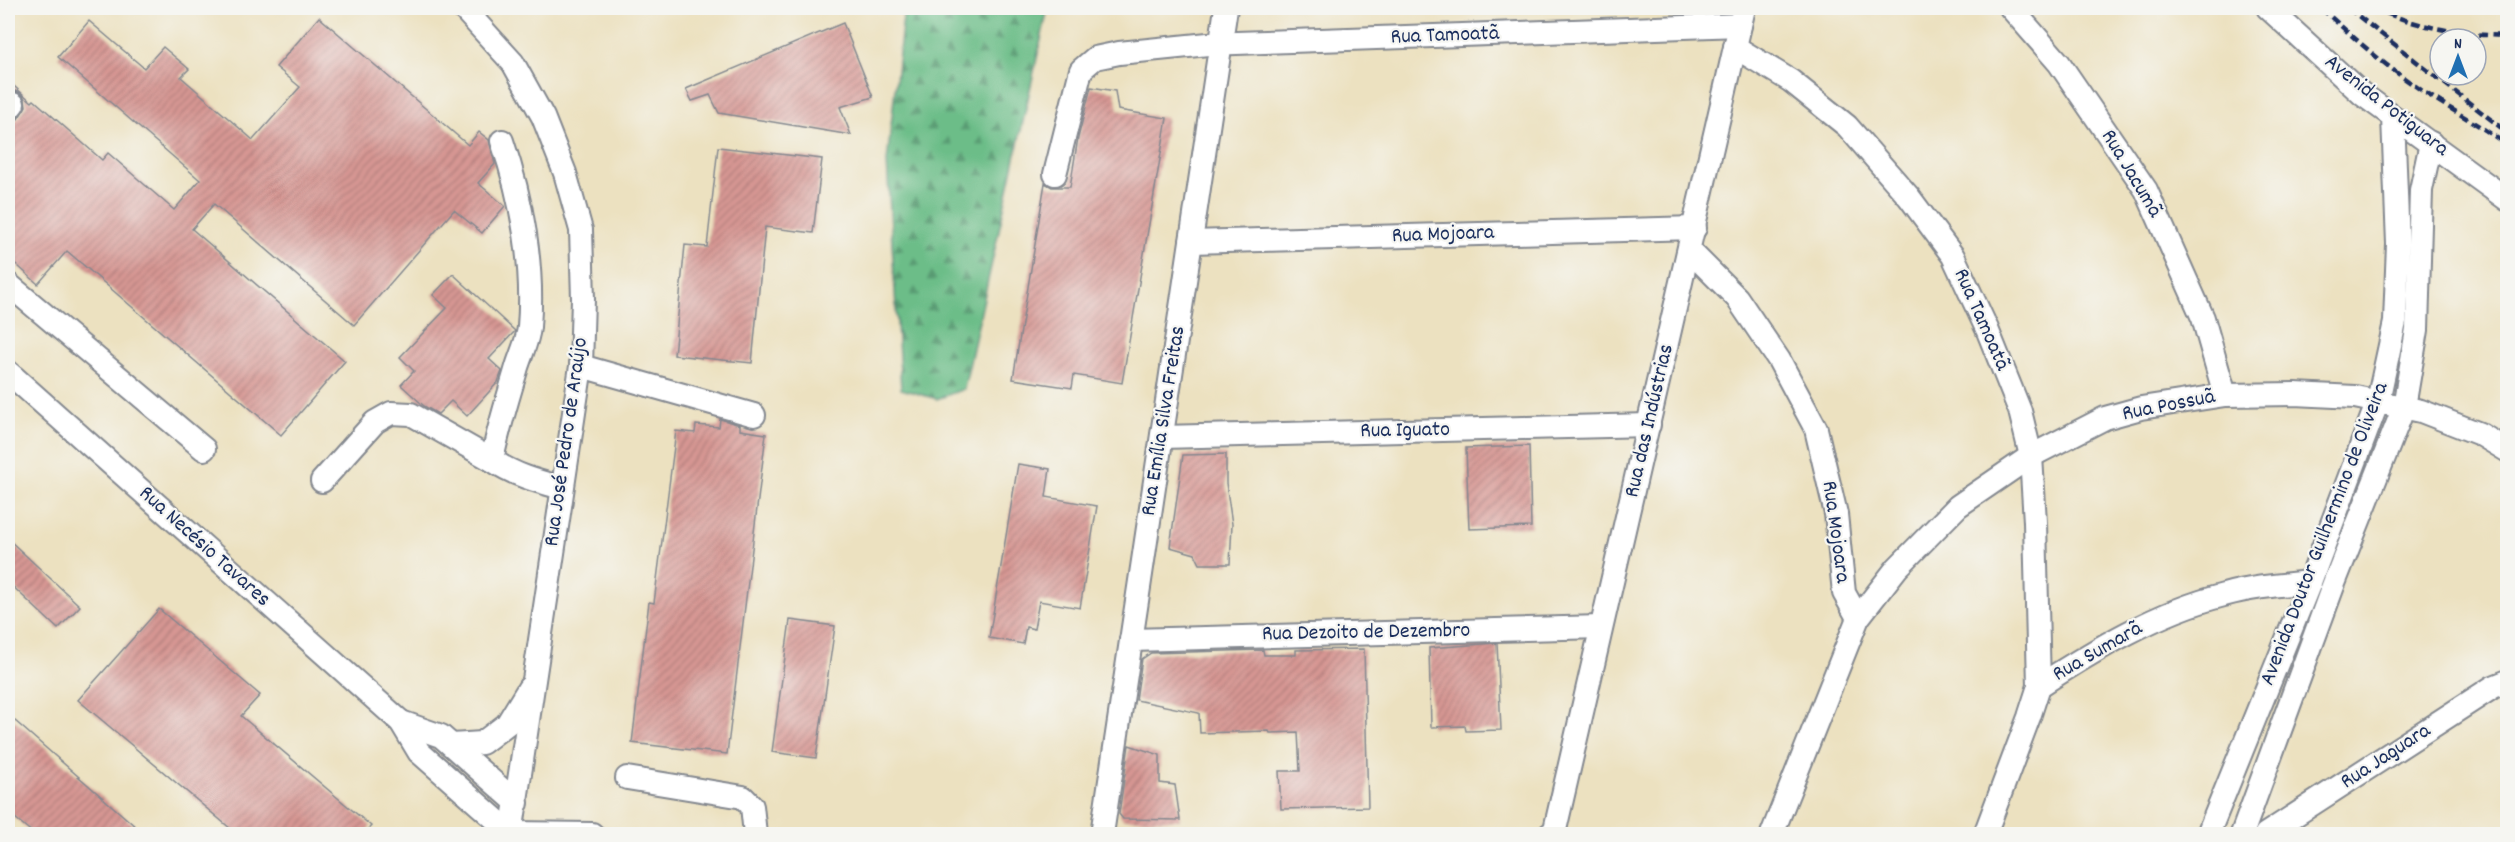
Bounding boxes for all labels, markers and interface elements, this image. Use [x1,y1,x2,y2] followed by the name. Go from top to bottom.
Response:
[1390,19,1500,53] street label: Rua Tamoatã
[2428,27,2488,87] north arrow
[2454,33,2462,56] text: N
[2317,47,2455,165] street label: Avenida Potiguara
[2092,124,2170,224] street label: Rua Jacumã
[1391,218,1495,252] street label: Rua Mojoara
[1945,264,2017,376] street label: Rua Tamoatã
[1134,324,1194,518] street label: Rua Emília Silva Freitas
[537,336,597,548] street label: Rua José Pedro de Araújo
[1617,341,1683,501] street label: Rua das Indústrias
[2253,377,2398,690] street label: Avenida Doutor Guilhermino de Oliveira
[2120,382,2218,430] street label: Rua Possuã
[1360,415,1450,447] street label: Rua Iguato
[131,479,277,615] street label: Rua Necésio Tavares
[1813,479,1858,586] street label: Rua Mojoara
[2047,614,2149,690] street label: Rua Sumarã
[1262,616,1470,650] street label: Rua Dezoito de Dezembro
[2335,716,2438,798] street label: Rua Jaguara

